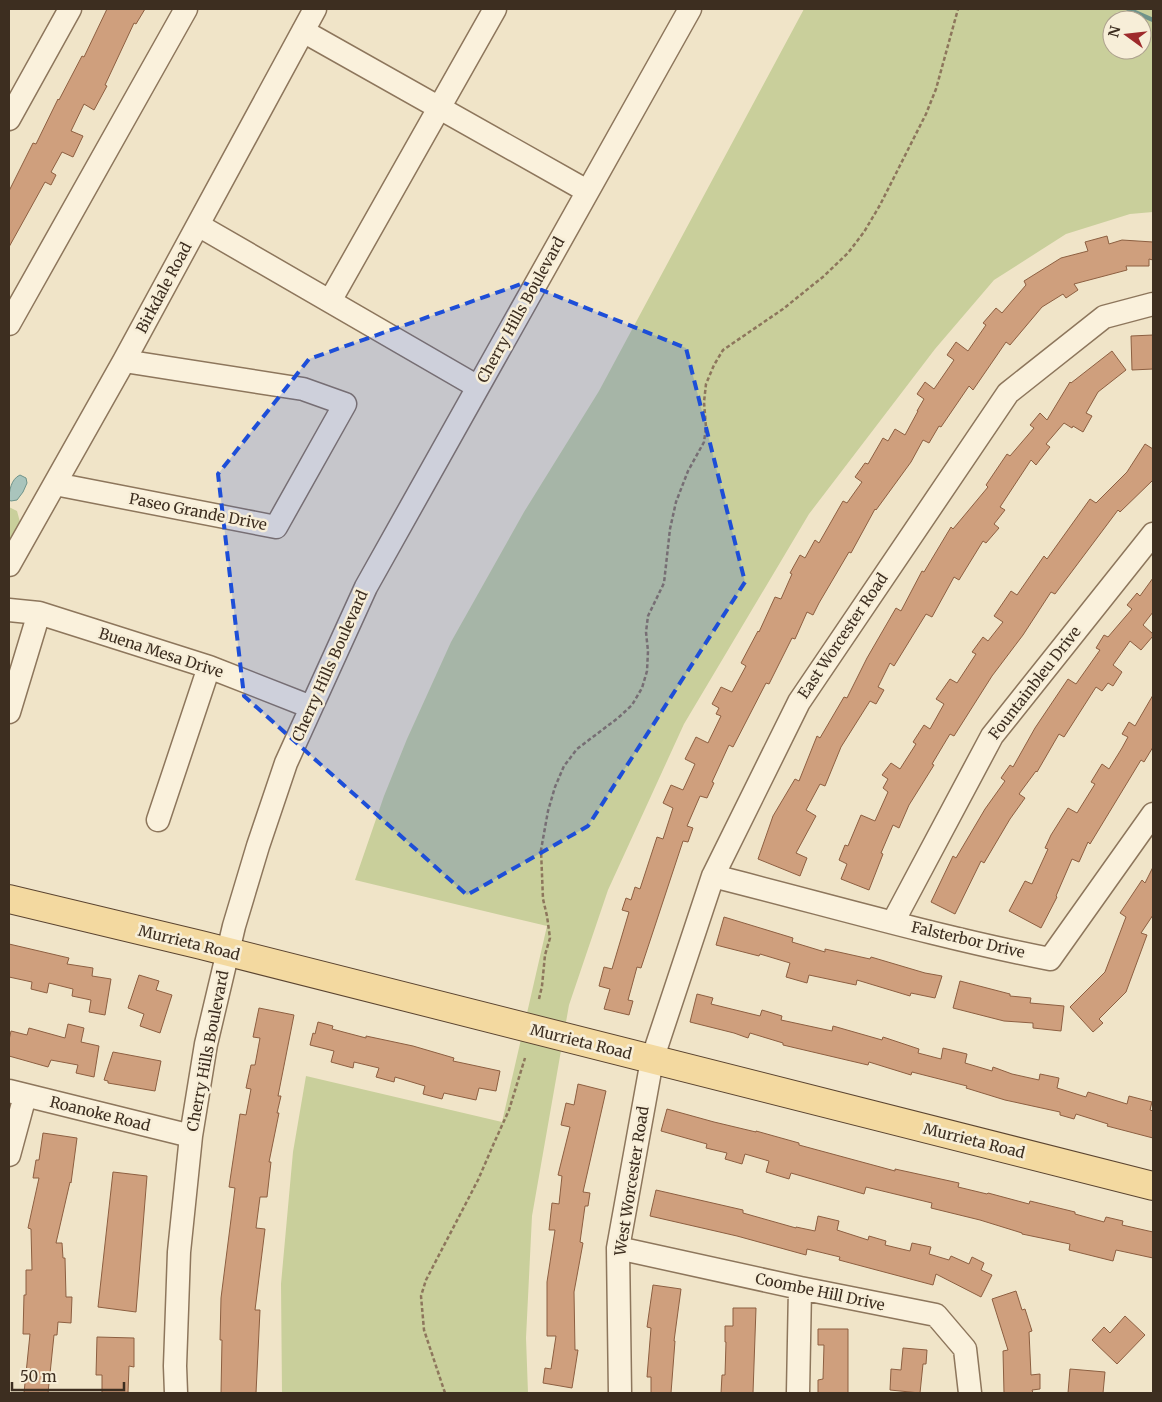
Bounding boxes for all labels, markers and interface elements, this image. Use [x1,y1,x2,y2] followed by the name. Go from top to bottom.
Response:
[1102,10,1152,60] north arrow
[1104,24,1125,39] text: N
[473,234,569,386] street label: Cherry Hills Boulevard
[132,239,195,336] street label: Birkdale Road
[128,489,269,534] street label: Paseo Grande Drive
[794,569,892,702] street label: East Worcester Road
[288,587,371,744] street label: Cherry Hills Boulevard
[985,622,1085,743] street label: Fountainbleu Drive
[97,623,226,682] street label: Buena Mesa Drive
[910,917,1027,962] street label: Falsterbor Drive
[136,921,242,964] street label: Murrieta Road
[183,969,232,1133] street label: Cherry Hills Boulevard
[528,1020,634,1063] street label: Murrieta Road
[48,1092,152,1135] street label: Roanoke Road
[610,1105,653,1258] street label: West Worcester Road
[921,1119,1027,1162] street label: Murrieta Road
[754,1269,887,1315] street label: Coombe Hill Drive
[12,1360,125,1392] scale bar
[20,1367,57,1386] text: 50 m

